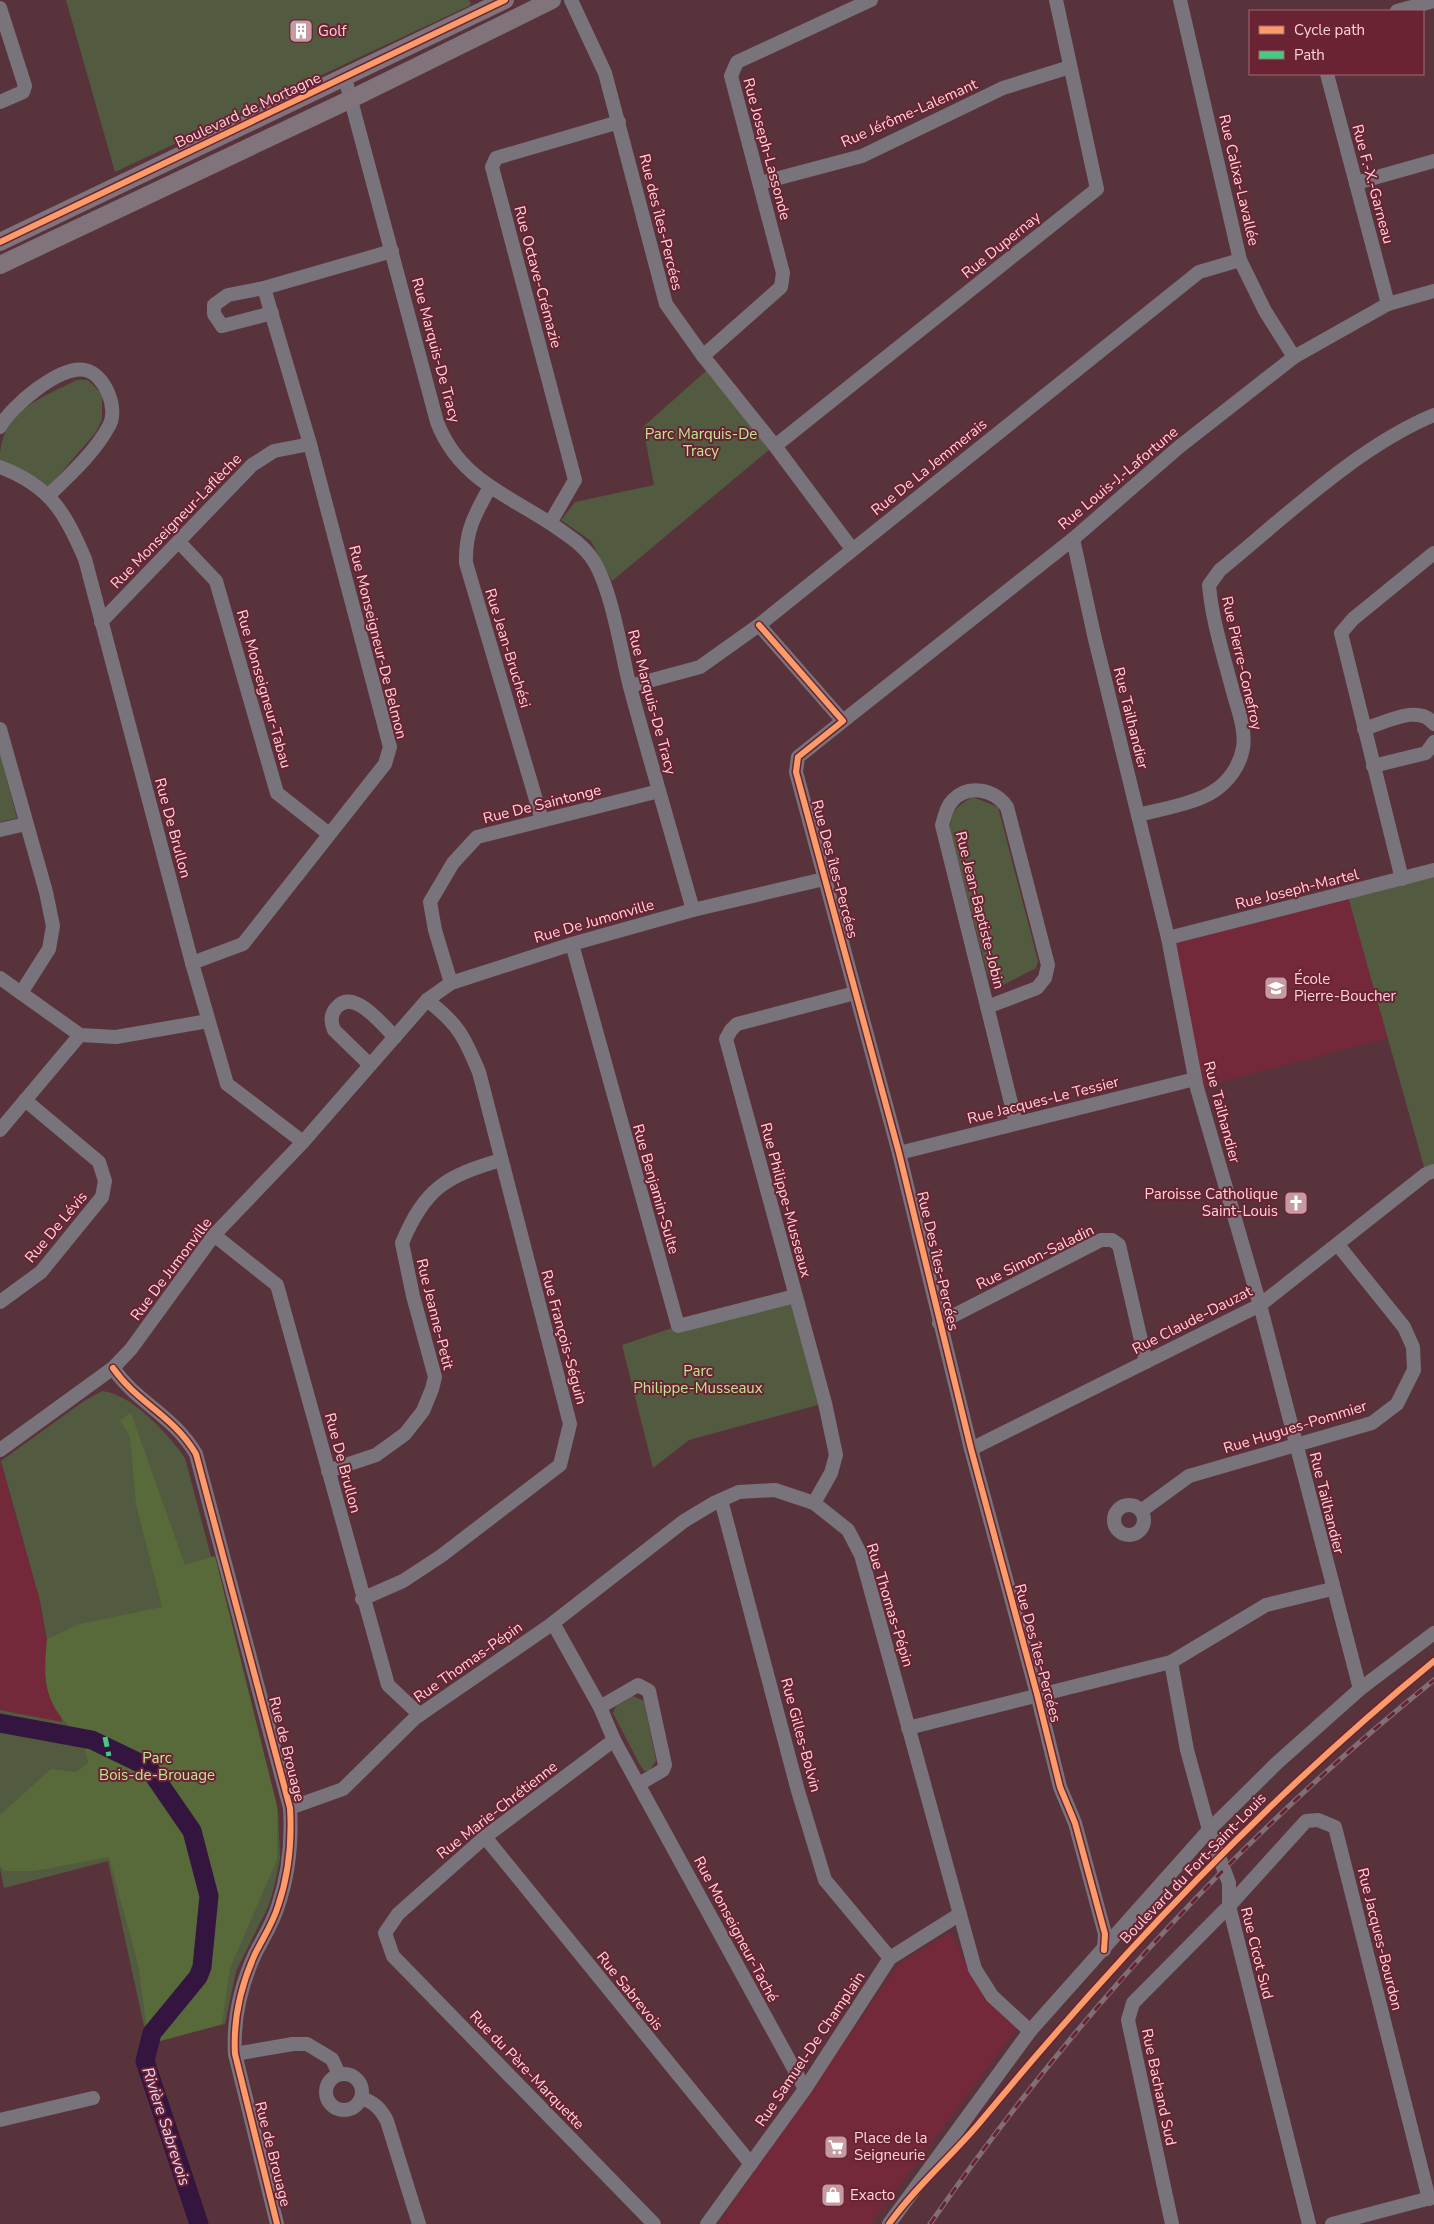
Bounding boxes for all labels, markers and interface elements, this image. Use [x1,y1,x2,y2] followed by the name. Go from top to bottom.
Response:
[1249,10,1424,75] legend
[288,18,314,44] building icon: Golf
[1294,20,1365,40] text: Cycle path
[318,21,348,41] place label: Golf
[1294,45,1325,65] text: Path
[172,67,324,153] street label: Boulevard de Mortagne
[838,74,981,152] street label: Rue Jérôme-Lalemant
[738,76,796,222] street label: Rue Joseph-Lassonde
[1214,112,1264,248] street label: Rue Calixa-Lavallée
[1347,122,1399,246] street label: Rue F.-X.-Garneau
[634,152,688,292] street label: Rue des îles-Percées
[509,204,567,350] street label: Rue Octave-Crémazie
[957,207,1045,283] street label: Rue Dupernay
[407,275,465,425] street label: Rue Marquis-De Tracy
[867,414,991,520] street label: Rue De La Jemmerais
[1054,422,1182,534] street label: Rue Louis-J.-Lafortune
[645,424,757,461] park label: Parc Marquis-De Tracy
[106,449,246,593] street label: Rue Monseigneur-Laflèche
[344,543,412,741] street label: Rue Monseigneur-De Belmon
[480,586,536,710] street label: Rue Jean-Bruchési
[1217,594,1267,732] street label: Rue Pierre-Conefroy
[232,607,296,771] street label: Rue Monseigneur-Tabau
[623,627,681,777] street label: Rue Marquis-De Tracy
[1109,665,1154,772] street label: Rue Tailhandier
[150,776,196,880] street label: Rue De Brullon
[481,780,603,828] street label: Rue De Saintonge
[807,798,863,940] street label: Rue Des îles-Percées
[951,829,1009,991] street label: Rue Jean-Baptiste-Jobin
[1233,864,1361,914] street label: Rue Joseph-Martel
[532,894,656,948] street label: Rue De Jumonville
[1294,969,1396,1006] place label: École Pierre-Boucher
[1263,975,1289,1001] school or university icon: École Pierre-Boucher
[1199,1059,1245,1166] street label: Rue Tailhandier
[965,1071,1122,1129] street label: Rue Jacques-Le Tessier
[756,1120,816,1280] street label: Rue Philippe-Musseaux
[628,1122,684,1256] street label: Rue Benjamin-Sulte
[1145,1184,1278,1221] place label: Paroisse Catholique Saint-Louis
[20,1187,92,1267] street label: Rue De Lévis
[912,1189,964,1333] street label: Rue Des îles-Percées
[1283,1190,1309,1216] church icon: Paroisse Catholique Saint-Louis
[126,1213,216,1325] street label: Rue De Jumonville
[973,1220,1097,1294] street label: Rue Simon-Saladin
[412,1256,459,1372] street label: Rue Jeanne-Petit
[536,1268,592,1406] street label: Rue François-Séguin
[1129,1281,1256,1359] street label: Rue Claude-Dauzat
[633,1361,763,1398] park label: Parc Philippe-Musseaux
[1221,1395,1370,1458] street label: Rue Hugues-Pommier
[320,1411,366,1515] street label: Rue De Brullon
[1305,1450,1350,1557] street label: Rue Tailhandier
[862,1541,918,1669] street label: Rue Thomas-Pépin
[1010,1582,1066,1724] street label: Rue Des îles-Percées
[410,1617,526,1707] street label: Rue Thomas-Pépin
[776,1676,826,1794] street label: Rue Gilles-Bolvin
[264,1694,310,1804] street label: Rue de Brouage
[99,1748,215,1785] park label: Parc Bois-de-Brouage
[433,1757,561,1863] street label: Rue Marie-Chrétienne
[1115,1788,1271,1948] street label: Boulevard du Fort-Saint-Louis
[689,1853,783,2005] street label: Rue Monseigneur-Taché
[1353,1866,1407,2012] street label: Rue Jacques-Bourdon
[1236,1905,1278,2001] street label: Rue Cicot Sud
[592,1947,668,2035] street label: Rue Sabrevois
[751,1968,869,2130] street label: Rue Samuel-De Champlain
[465,2006,589,2134] street label: Rue du Père-Marquette
[1137,2027,1181,2147] street label: Rue Bachand Sud
[137,2064,196,2189] water label: Rivière Sabrevois
[250,2099,296,2209] street label: Rue de Brouage
[854,2128,928,2165] place label: Place de la Seigneurie
[823,2134,849,2160] supermarket icon: Place de la Seigneurie
[820,2182,846,2208] shop icon: Exacto
[850,2185,895,2205] place label: Exacto

